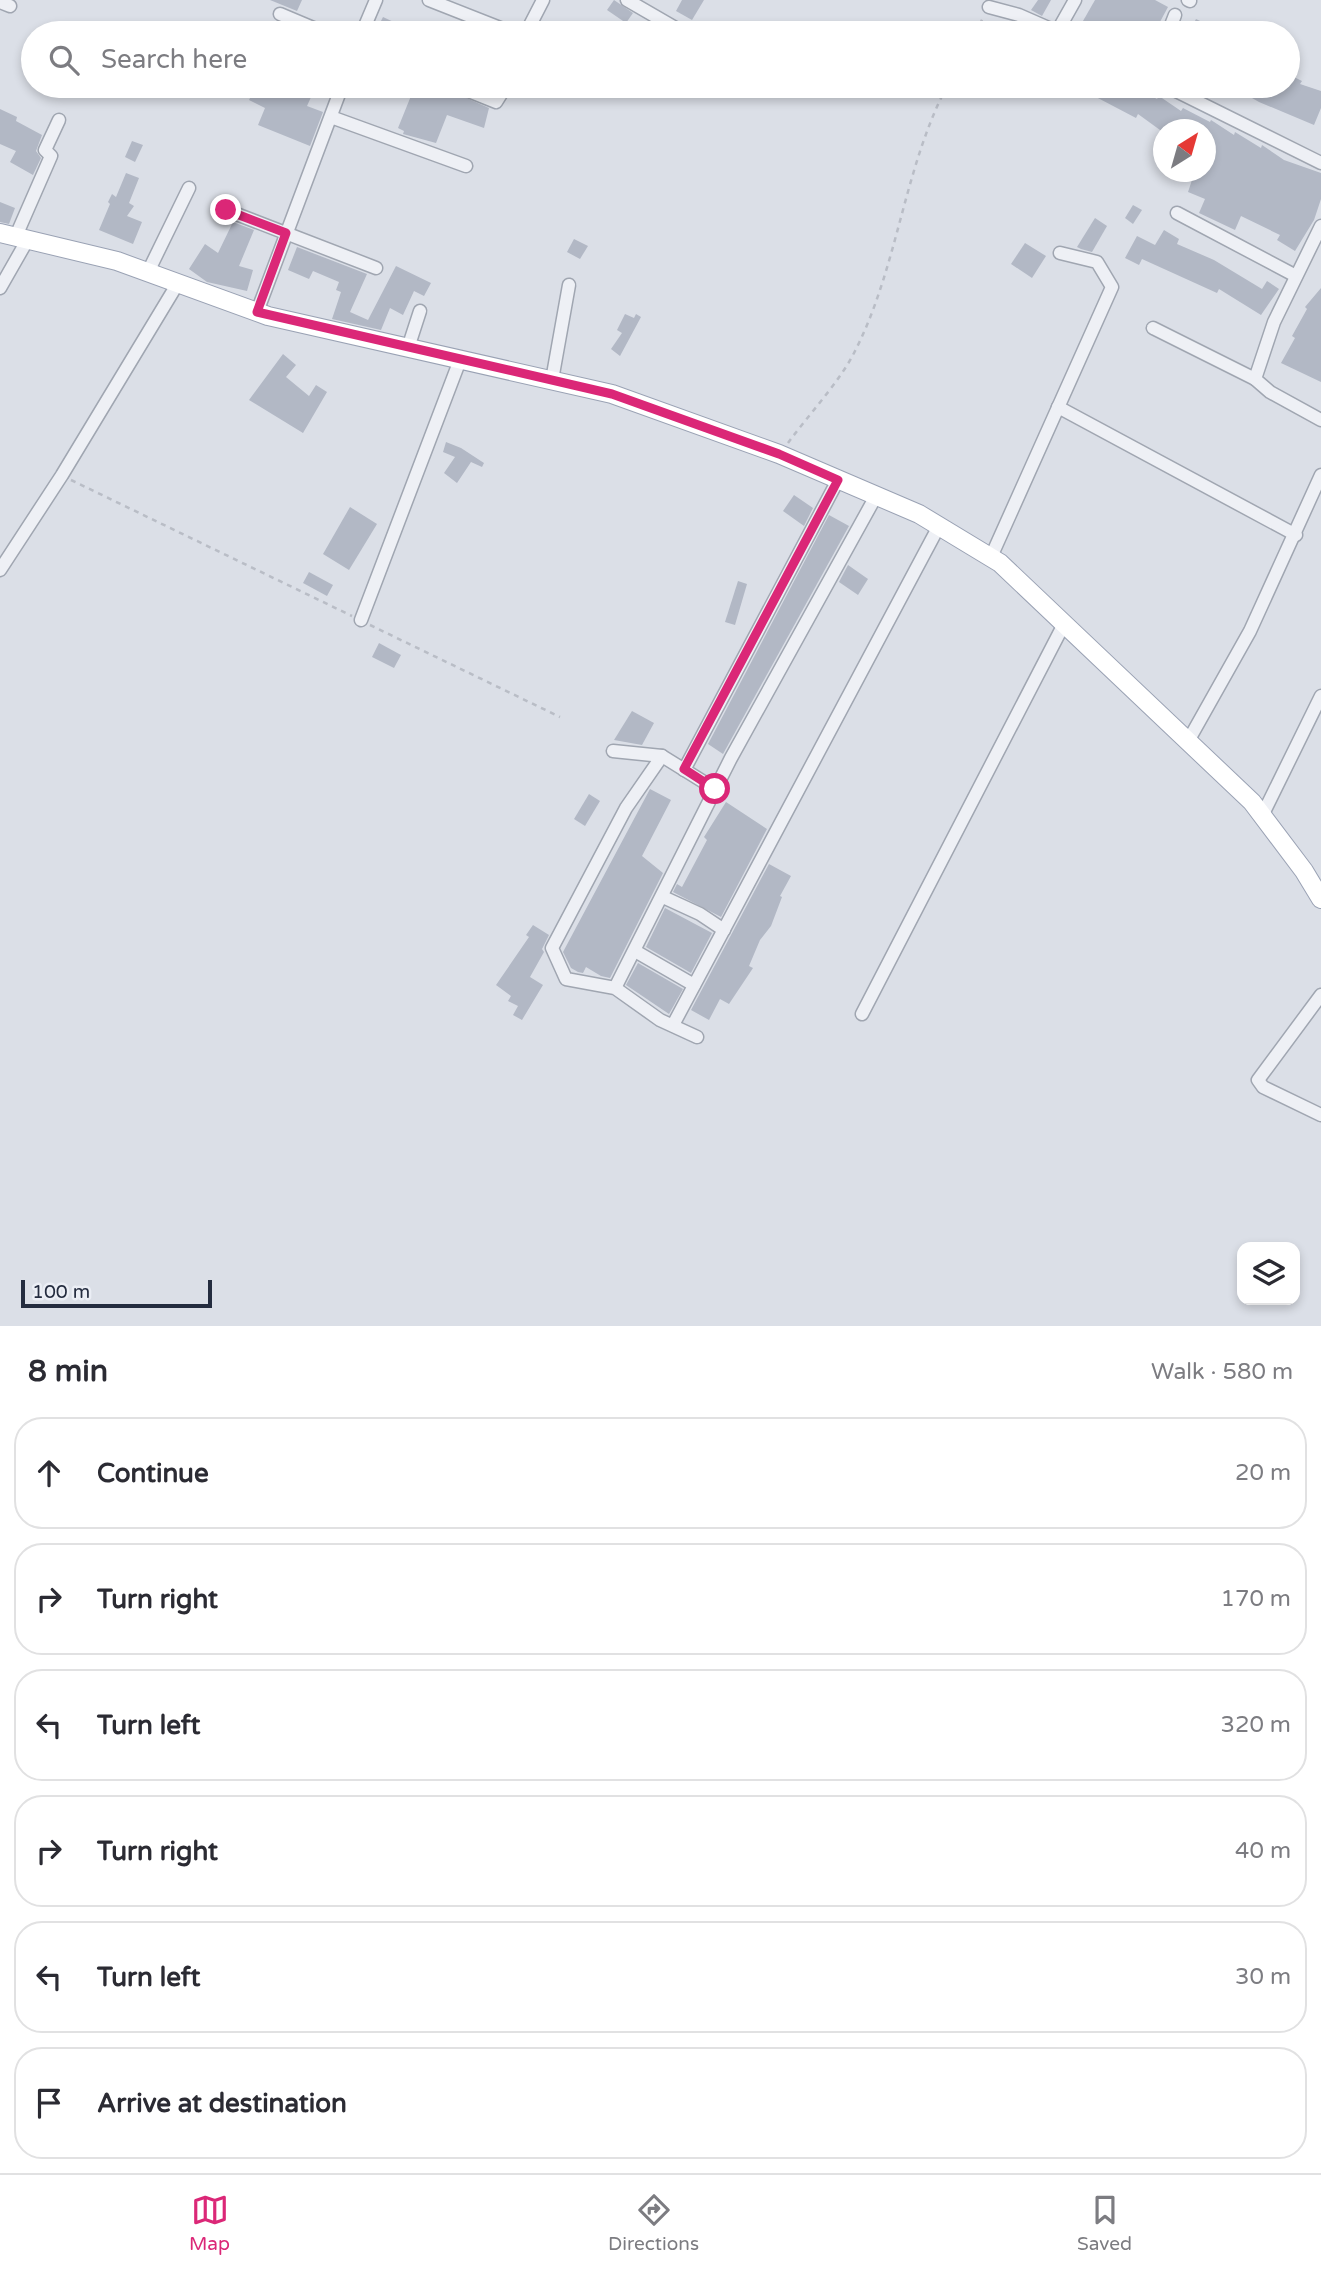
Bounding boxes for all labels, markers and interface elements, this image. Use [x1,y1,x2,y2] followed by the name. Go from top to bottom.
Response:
[21,21,1300,98] search box
[45,41,83,79] icon: search
[101,44,247,75] text: Search here
[1153,119,1216,182] north arrow
[210,194,241,225] route end
[699,773,730,804] route start
[1237,1242,1300,1305] map controls
[1237,1242,1300,1305] button: layers
[21,1277,212,1309] scale bar
[32,1281,90,1303] text: 100 m
[28,1353,108,1390] text: 8 min
[1151,1358,1293,1386] text: Walk · 580 m
[30,1454,68,1492] icon: ahead
[97,1458,209,1489] text: Continue
[1235,1459,1291,1487] text: 20 m
[30,1580,68,1618] icon: right
[97,1584,218,1615] text: Turn right
[1221,1585,1291,1613] text: 170 m
[30,1706,68,1744] icon: left
[97,1710,200,1741] text: Turn left
[1221,1711,1291,1739] text: 320 m
[30,1832,68,1870] icon: right
[97,1836,218,1867] text: Turn right
[1235,1837,1291,1865] text: 40 m
[30,1958,68,1996] icon: left
[97,1962,200,1993] text: Turn left
[1235,1963,1291,1991] text: 30 m
[30,2084,68,2122] icon: arrive
[97,2088,347,2119] text: Arrive at destination
[189,2191,230,2255] tab: Map
[608,2191,699,2255] tab: Directions
[1077,2191,1132,2255] tab: Saved

